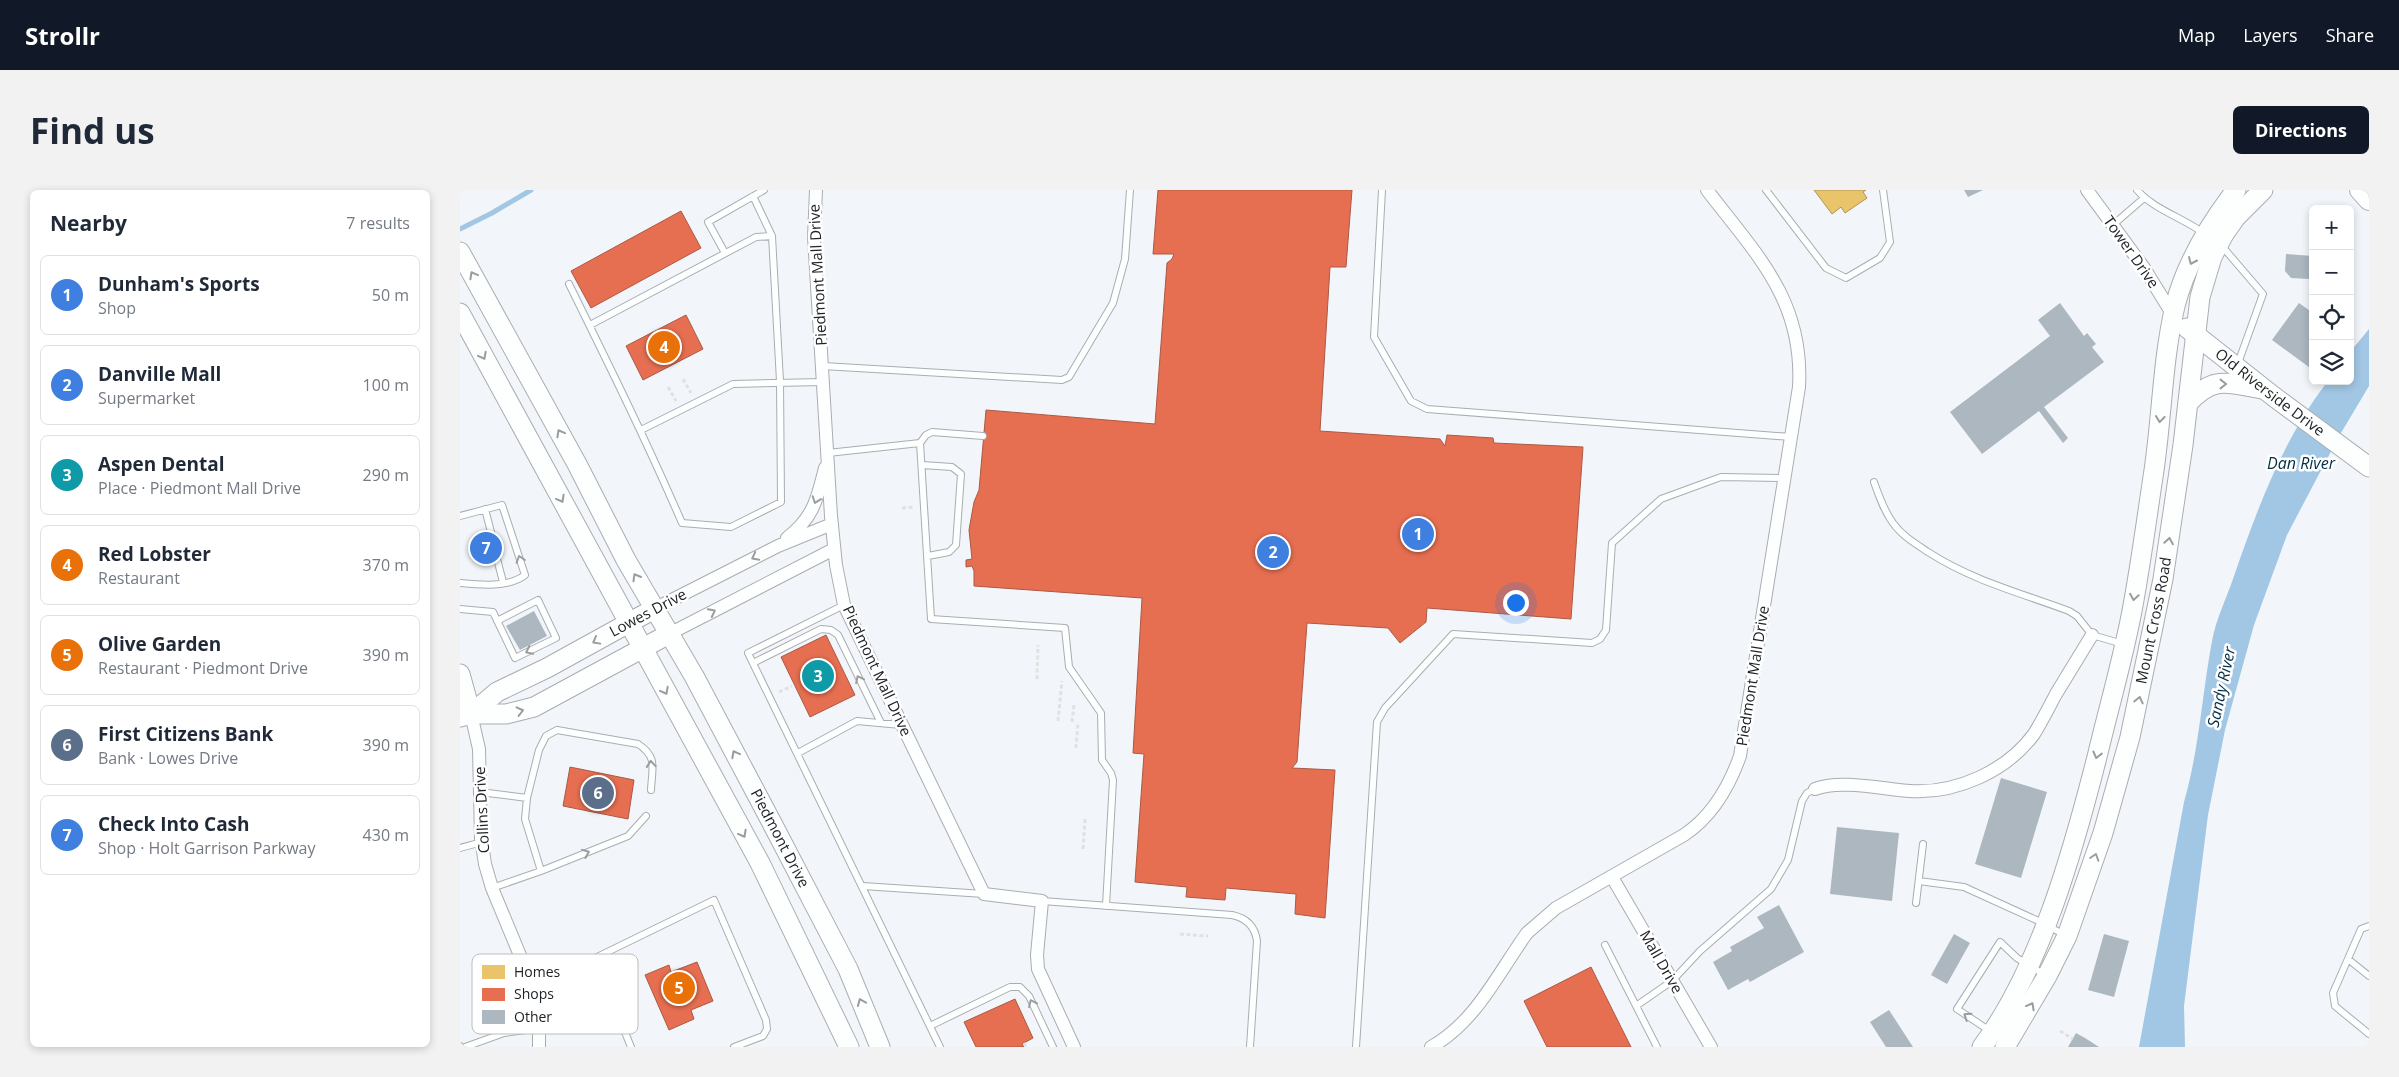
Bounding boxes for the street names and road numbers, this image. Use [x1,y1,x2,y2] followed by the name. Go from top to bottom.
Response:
[803,204,831,346] street label: Piedmont Mall Drive
[2100,211,2164,292] street label: Tower Drive
[2212,343,2329,440] street label: Old Riverside Drive
[2130,556,2175,685] street label: Mount Cross Road
[605,583,690,641] street label: Lowes Drive
[839,602,917,739] street label: Piedmont Mall Drive
[1731,604,1773,747] street label: Piedmont Mall Drive
[469,766,493,854] street label: Collins Drive
[747,785,815,891] street label: Piedmont Drive
[1636,926,1688,997] street label: Mall Drive

